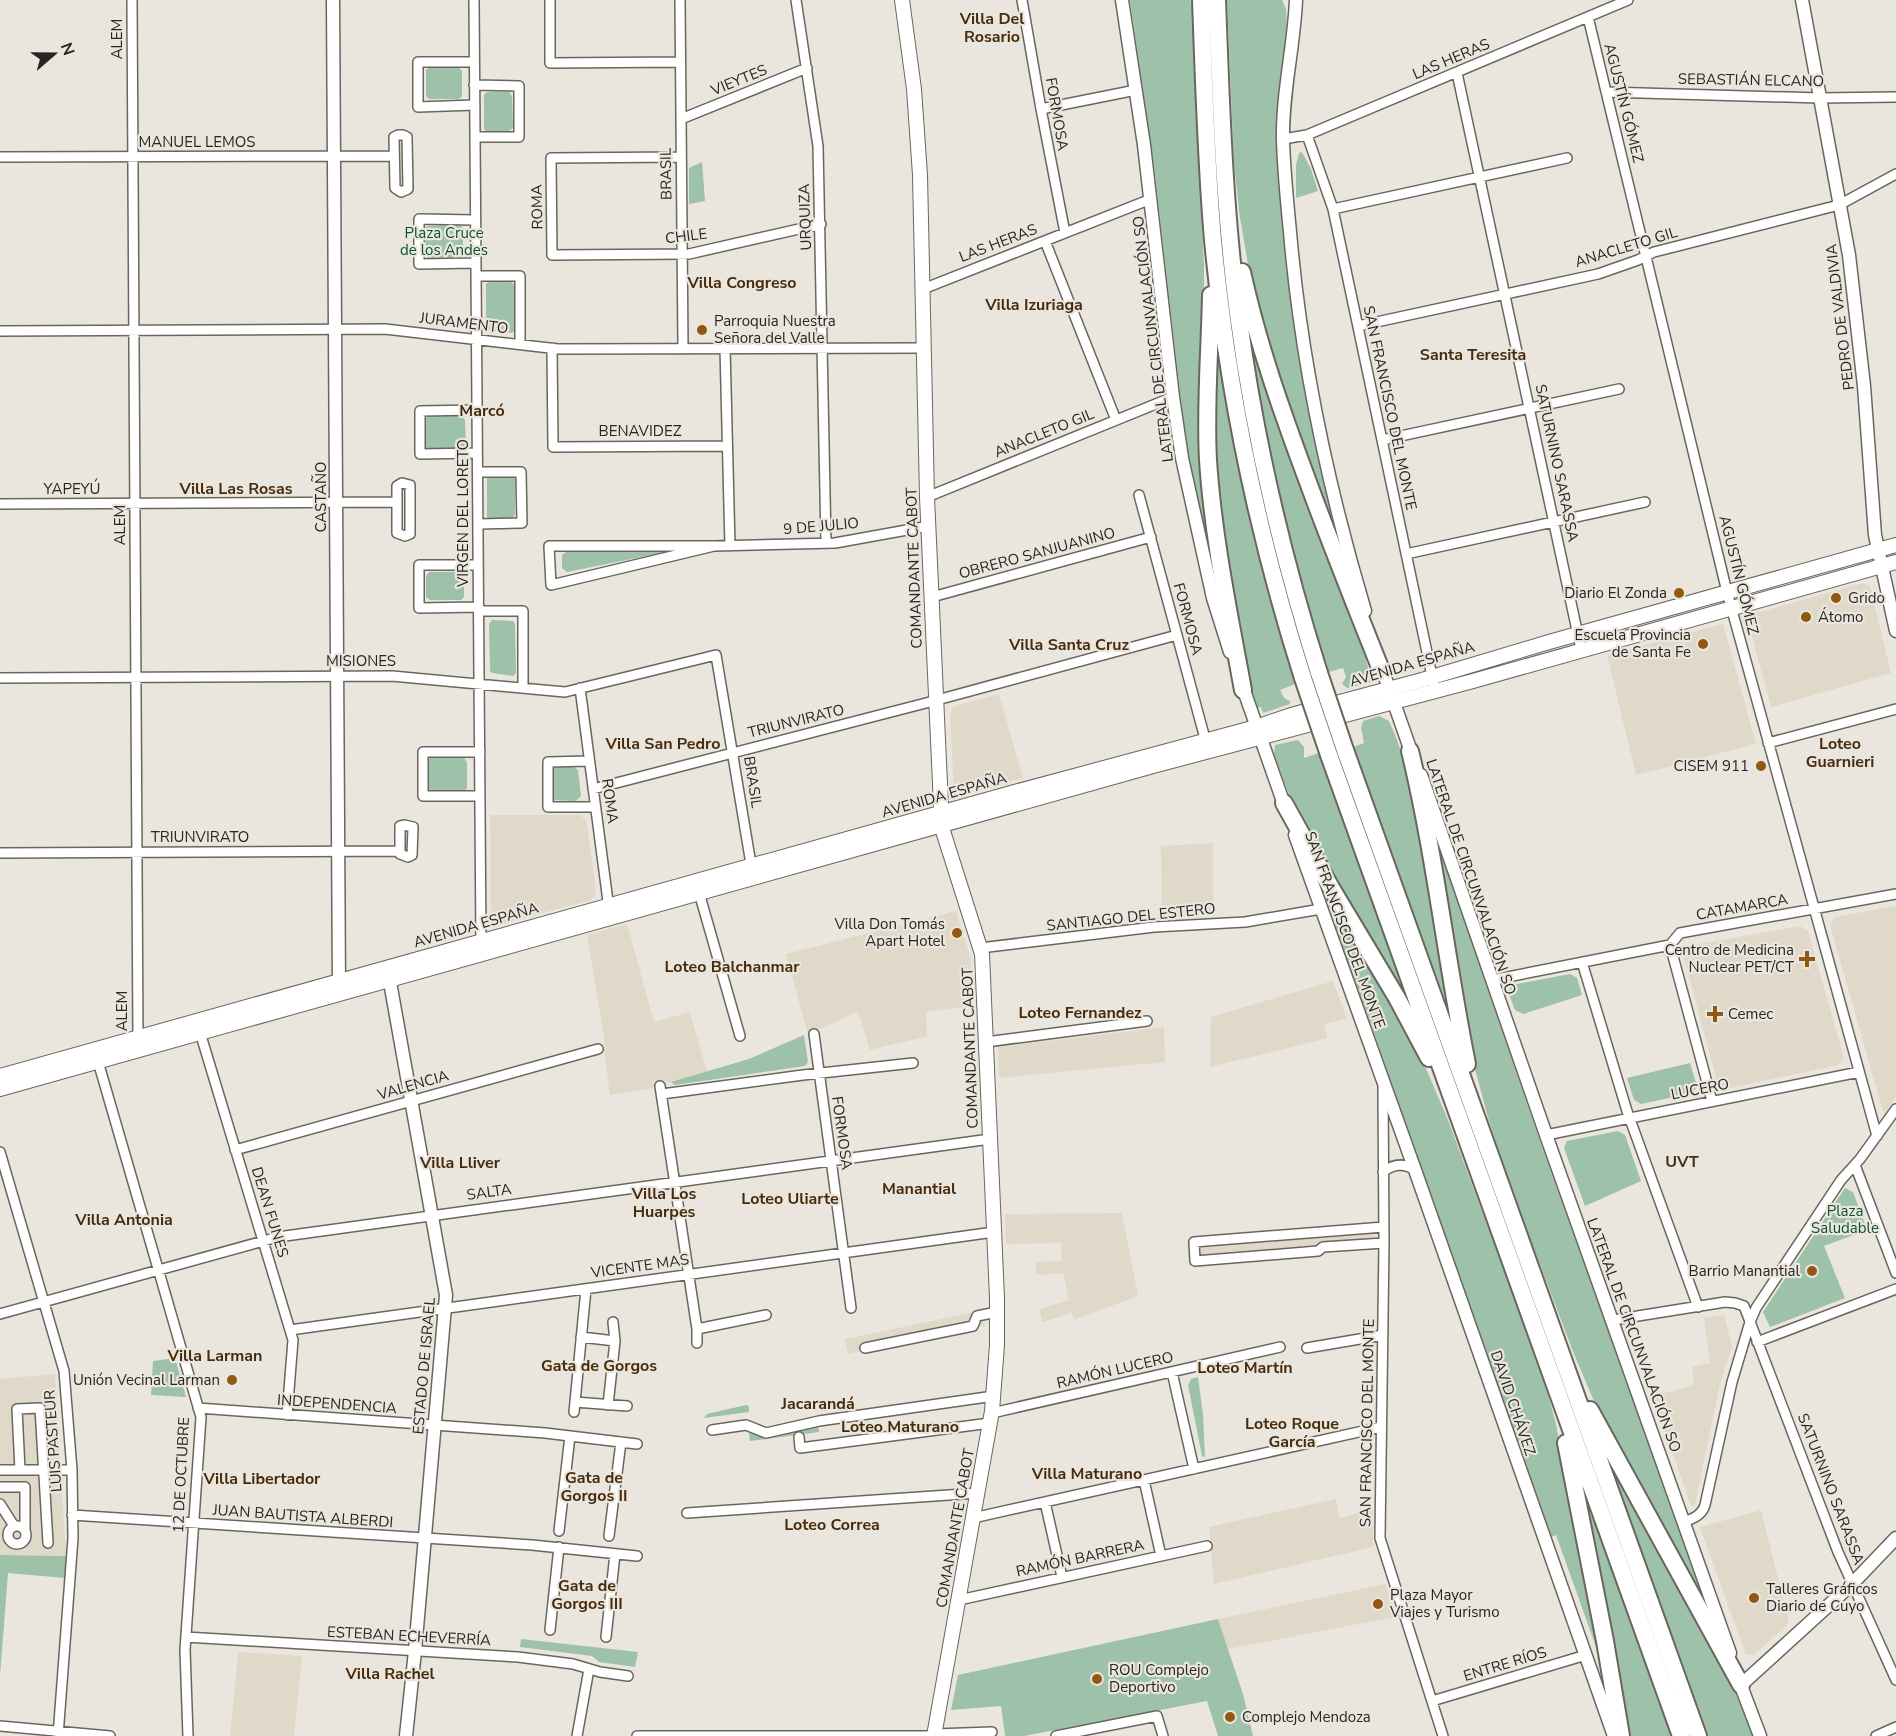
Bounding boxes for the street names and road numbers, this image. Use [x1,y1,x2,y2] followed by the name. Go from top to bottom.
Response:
[107,19,127,59] street label: ALEM
[1409,34,1493,84] street label: LAS HERAS
[1600,41,1649,165] street label: AGUSTÍN GÓMEZ
[707,60,770,101] street label: VIEYTES
[1678,69,1824,91] street label: SEBASTIÁN ELCANO
[1041,76,1073,152] street label: FORMOSA
[139,132,255,152] street label: MANUEL LEMOS
[656,148,676,200] street label: BRASIL
[794,183,816,251] street label: URQUIZA
[527,184,547,230] street label: ROMA
[1127,215,1178,463] street label: LATERAL DE CIRCUNVALACIÓN SO
[956,219,1040,267] street label: LAS HERAS
[1572,222,1680,272] street label: ANACLETO GIL
[664,224,708,248] street label: CHILE
[1821,243,1859,391] street label: PEDRO DE VALDIVIA
[1359,304,1421,512] street label: SAN FRANCISCO DEL MONTE
[418,308,509,338] street label: JURAMENTO
[1531,382,1583,544] street label: SATURNINO SARASSA
[991,404,1097,462] street label: ANACLETO GIL
[599,421,682,441] street label: BENAVIDEZ
[453,439,473,588] street label: VIRGEN DEL LORETO
[311,461,331,533] street label: CASTAÑO
[43,478,100,499] street label: YAPEYÚ
[901,487,927,649] street label: COMANDANTE CABOT
[110,505,130,545] street label: ALEM
[782,513,860,539] street label: 9 DE JULIO
[1715,513,1764,637] street label: AGUSTÍN GÓMEZ
[957,522,1117,584] street label: OBRERO SANJUANINO
[1169,581,1207,657] street label: FORMOSA
[1347,637,1477,691] street label: AVENIDA ESPAÑA
[326,651,396,671] street label: MISIONES
[746,699,846,743] street label: TRIUNVIRATO
[739,755,767,809] street label: BRASIL
[1421,756,1522,998] street label: LATERAL DE CIRCUNVALACIÓN SO
[879,768,1009,822] street label: AVENIDA ESPAÑA
[597,777,623,825] street label: ROMA
[151,827,249,847] street label: TRIUNVIRATO
[1300,829,1390,1031] street label: SAN FRANCISCO DEL MONTE
[1695,889,1790,925] street label: CATAMARCA
[411,898,541,952] street label: AVENIDA ESPAÑA
[1046,898,1216,936] street label: SANTIAGO DEL ESTERO
[957,967,983,1129] street label: COMANDANTE CABOT
[112,991,132,1031] street label: ALEM
[374,1065,451,1105] street label: VALENCIA
[1669,1074,1731,1104] street label: LUCERO
[827,1095,857,1171] street label: FORMOSA
[247,1164,293,1260] street label: DEAN FUNES
[465,1179,513,1205] street label: SALTA
[1582,1215,1687,1455] street label: LATERAL DE CIRCUNVALACIÓN SO
[589,1249,690,1283] street label: VICENTE MAS
[408,1297,440,1435] street label: ESTADO DE ISRAEL
[1355,1319,1379,1527] street label: SAN FRANCISCO DEL MONTE
[1055,1346,1175,1393] street label: RAMÓN LUCERO
[1486,1348,1540,1458] street label: DAVID CHÁVEZ
[39,1389,67,1493] street label: LUIS PASTEUR
[276,1390,398,1418] street label: INDEPENDENCIA
[1793,1410,1869,1568] street label: SATURNINO SARASSA
[168,1417,194,1533] street label: 12 DE OCTUBRE
[931,1447,979,1609] street label: COMANDANTE CABOT
[211,1500,394,1532] street label: JUAN BAUTISTA ALBERDI
[1014,1534,1146,1581] street label: RAMÓN BARRERA
[327,1622,492,1650] street label: ESTEBAN ECHEVERRÍA
[1461,1642,1549,1686] street label: ENTRE RÍOS

